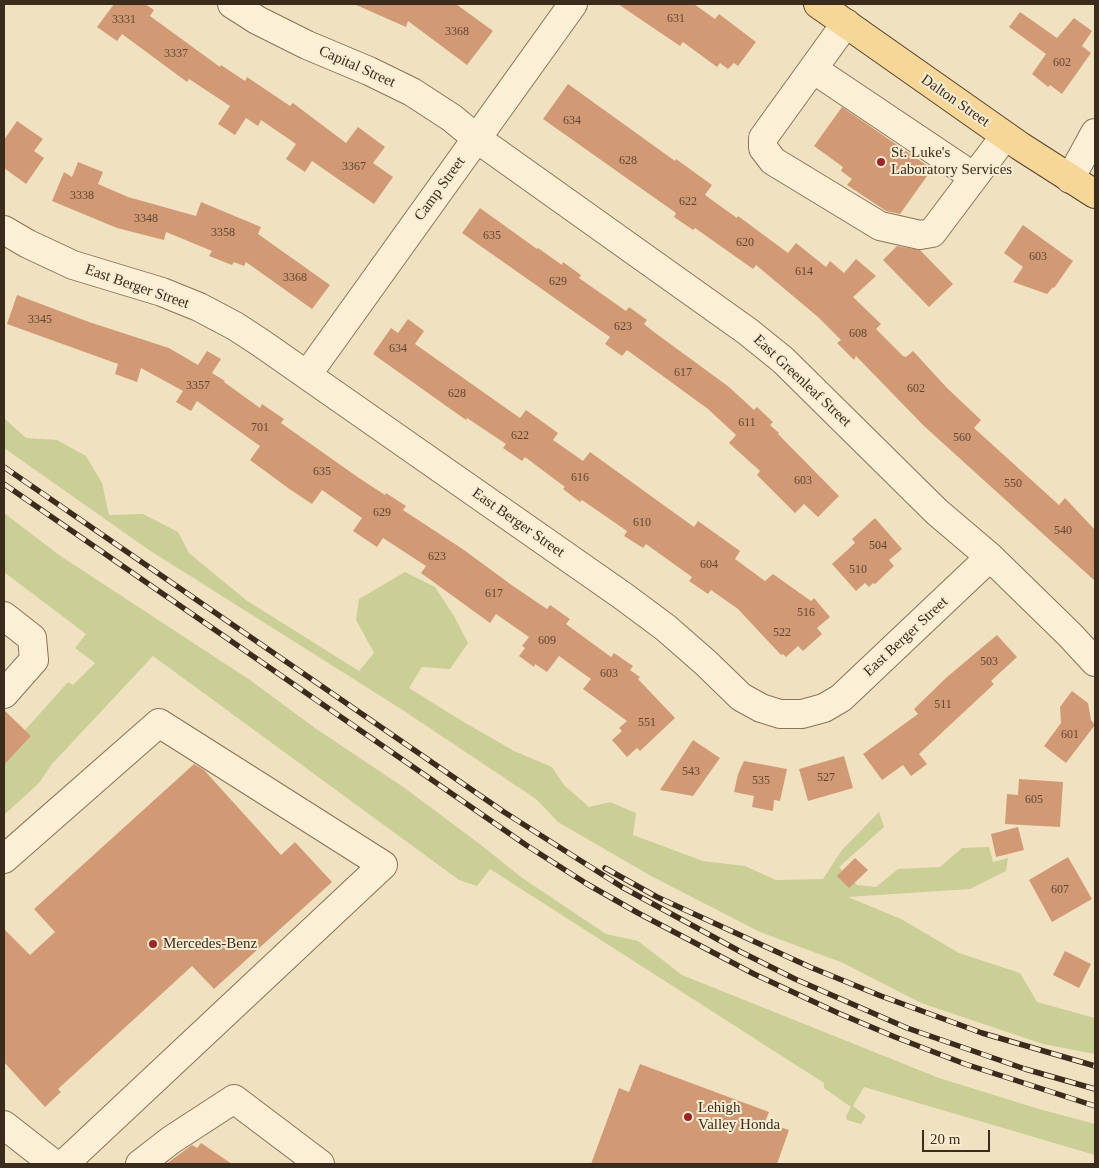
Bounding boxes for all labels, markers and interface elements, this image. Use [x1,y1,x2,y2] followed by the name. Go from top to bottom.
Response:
[667,12,685,26] house number: 631
[112,13,136,27] house number: 3331
[445,25,469,39] house number: 3368
[316,42,398,92] street label: Capital Street
[164,47,188,61] house number: 3337
[1053,56,1071,70] house number: 602
[917,71,993,131] street label: Dalton Street
[563,114,581,128] house number: 634
[891,144,1012,179] place label: St. Luke's Laboratory Services
[411,154,469,224] street label: Camp Street
[619,154,637,168] house number: 628
[875,156,887,168] marker: St. Luke's Laboratory Services
[342,160,366,174] house number: 3367
[70,189,94,203] house number: 3338
[679,195,697,209] house number: 622
[134,212,158,226] house number: 3348
[211,226,235,240] house number: 3358
[483,229,501,243] house number: 635
[736,236,754,250] house number: 620
[1029,250,1047,264] house number: 603
[83,261,191,313] street label: East Berger Street
[795,265,813,279] house number: 614
[283,271,307,285] house number: 3368
[549,275,567,289] house number: 629
[28,313,52,327] house number: 3345
[614,320,632,334] house number: 623
[849,327,867,341] house number: 608
[749,331,855,431] street label: East Greenleaf Street
[389,342,407,356] house number: 634
[674,366,692,380] house number: 617
[186,379,210,393] house number: 3357
[907,382,925,396] house number: 602
[448,387,466,401] house number: 628
[738,416,756,430] house number: 611
[251,421,269,435] house number: 701
[511,429,529,443] house number: 622
[953,431,971,445] house number: 560
[313,465,331,479] house number: 635
[571,471,589,485] house number: 616
[794,474,812,488] house number: 603
[1004,477,1022,491] house number: 550
[468,484,568,562] street label: East Berger Street
[373,506,391,520] house number: 629
[633,516,651,530] house number: 610
[1054,524,1072,538] house number: 540
[869,539,887,553] house number: 504
[428,550,446,564] house number: 623
[700,558,718,572] house number: 604
[849,563,867,577] house number: 510
[485,587,503,601] house number: 617
[860,593,952,681] street label: East Berger Street
[797,606,815,620] house number: 516
[773,626,791,640] house number: 522
[538,634,556,648] house number: 609
[980,655,998,669] house number: 503
[600,667,618,681] house number: 603
[934,698,952,712] house number: 511
[638,716,656,730] house number: 551
[1061,728,1079,742] house number: 601
[682,765,700,779] house number: 543
[817,771,835,785] house number: 527
[752,774,770,788] house number: 535
[1025,793,1043,807] house number: 605
[1051,883,1069,897] house number: 607
[163,935,257,953] place label: Mercedes-Benz
[147,938,159,950] marker: Mercedes-Benz
[698,1099,780,1134] place label: Lehigh Valley Honda
[682,1111,694,1123] marker: Lehigh Valley Honda
[924,1120,992,1152] scale bar
[930,1131,960,1147] text: 20 m

